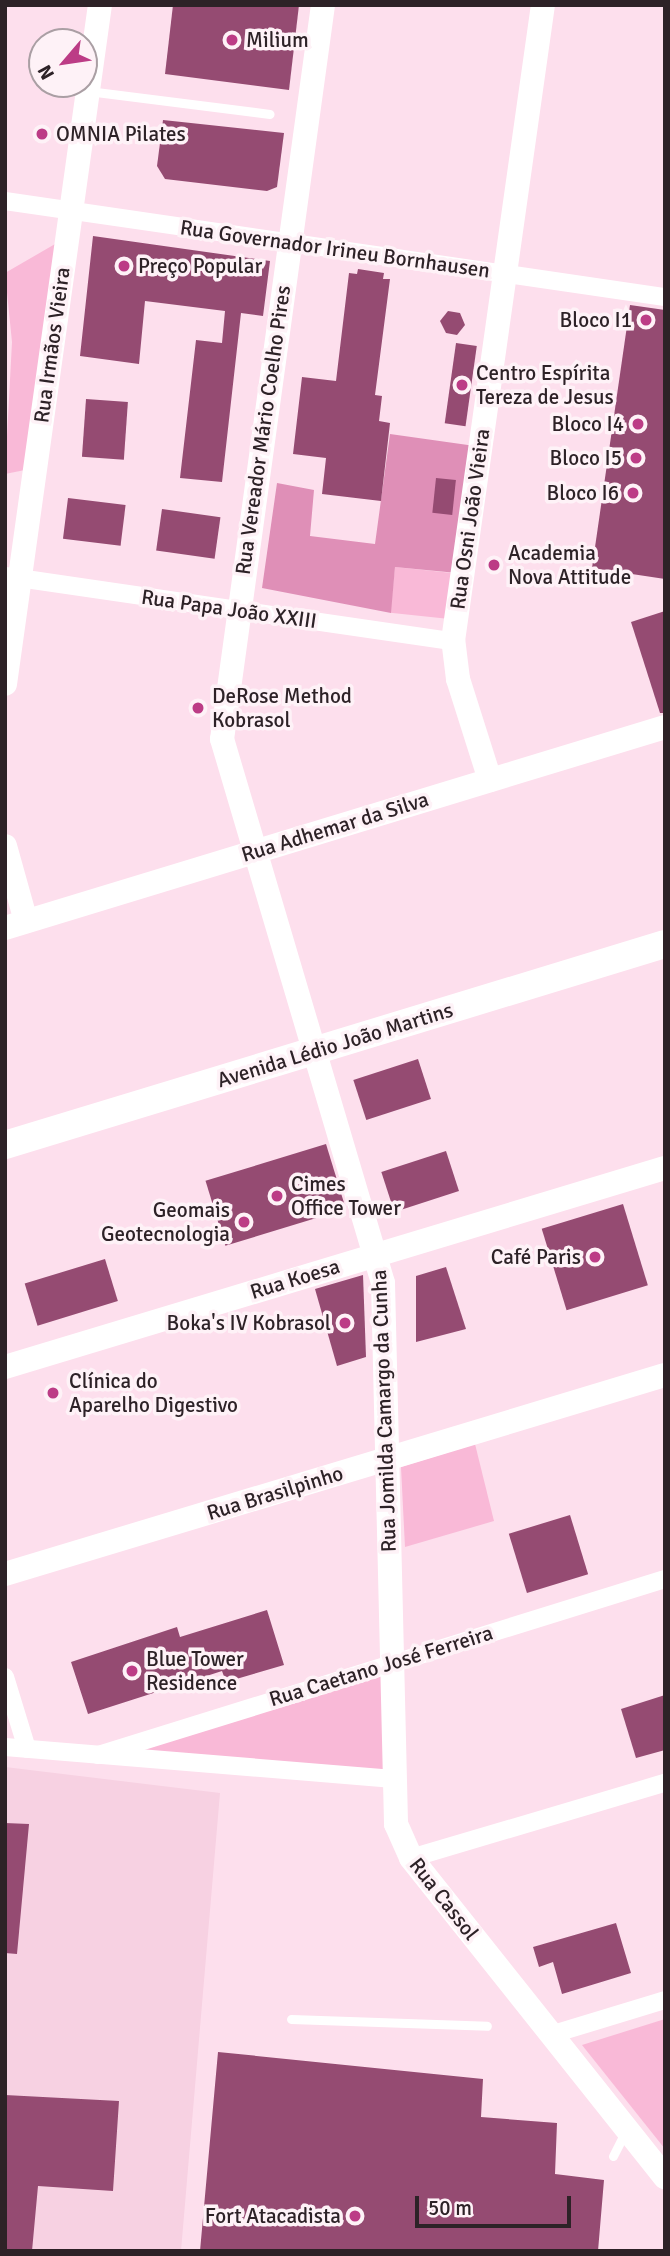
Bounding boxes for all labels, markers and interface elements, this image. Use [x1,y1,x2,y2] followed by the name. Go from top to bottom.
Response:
[246,27,309,53] place label: Milium
[28,28,98,98] north arrow
[224,32,240,48] marker: Milium
[33,61,60,84] text: N
[56,121,186,147] place label: OMNIA Pilates
[34,126,50,142] marker: OMNIA Pilates
[178,215,492,283] street label: Rua Governador Irineu Bornhausen
[138,253,262,279] place label: Preço Popular
[116,258,132,274] marker: Preço Popular
[29,266,75,424] street label: Rua Irmãos Vieira
[230,284,296,576] street label: Rua Vereador Mário Coelho Pires
[560,307,632,333] place label: Bloco I1
[638,312,654,328] marker: Bloco I1
[476,360,614,410] place label: Centro Espírita Tereza de Jesus
[454,377,470,393] marker: Centro Espírita Tereza de Jesus
[552,411,624,437] place label: Bloco I4
[630,416,646,432] marker: Bloco I4
[445,427,495,611] street label: Rua Osni João Vieira
[550,445,622,471] place label: Bloco I5
[628,450,644,466] marker: Bloco I5
[547,480,619,506] place label: Bloco I6
[625,485,641,501] marker: Bloco I6
[508,540,631,590] place label: Academia Nova Attitude
[486,557,502,573] marker: Academia Nova Attitude
[140,584,318,634] street label: Rua Papa João XXIII
[212,683,352,733] place label: DeRose Method Kobrasol
[190,700,206,716] marker: DeRose Method Kobrasol
[238,787,432,867] street label: Rua Adhemar da Silva
[214,997,456,1093] street label: Avenida Lédio João Martins
[291,1171,401,1221] place label: Cimes Office Tower
[269,1188,285,1204] marker: Cimes Office Tower
[101,1197,230,1247] place label: Geomais Geotecnologia
[236,1214,252,1230] marker: Geomais Geotecnologia
[491,1244,581,1270] place label: Café Paris
[587,1249,603,1265] marker: Café Paris
[247,1253,343,1305] street label: Rua Koesa
[366,1269,402,1553] street label: Rua Jomilda Camargo da Cunha
[167,1310,331,1336] place label: Boka's IV Kobrasol
[337,1315,353,1331] marker: Boka's IV Kobrasol
[69,1368,238,1418] place label: Clínica do Aparelho Digestivo
[43,1383,63,1403] marker: Clínica do Aparelho Digestivo
[204,1460,346,1526] street label: Rua Brasilpinho
[266,1620,496,1712] street label: Rua Caetano José Ferreira
[146,1646,244,1696] place label: Blue Tower Residence
[124,1663,140,1679] marker: Blue Tower Residence
[404,1853,484,1945] street label: Rua Cassol
[418,2182,574,2226] scale bar
[428,2195,472,2221] text: 50 m
[205,2203,341,2229] place label: Fort Atacadista
[347,2208,363,2224] marker: Fort Atacadista

